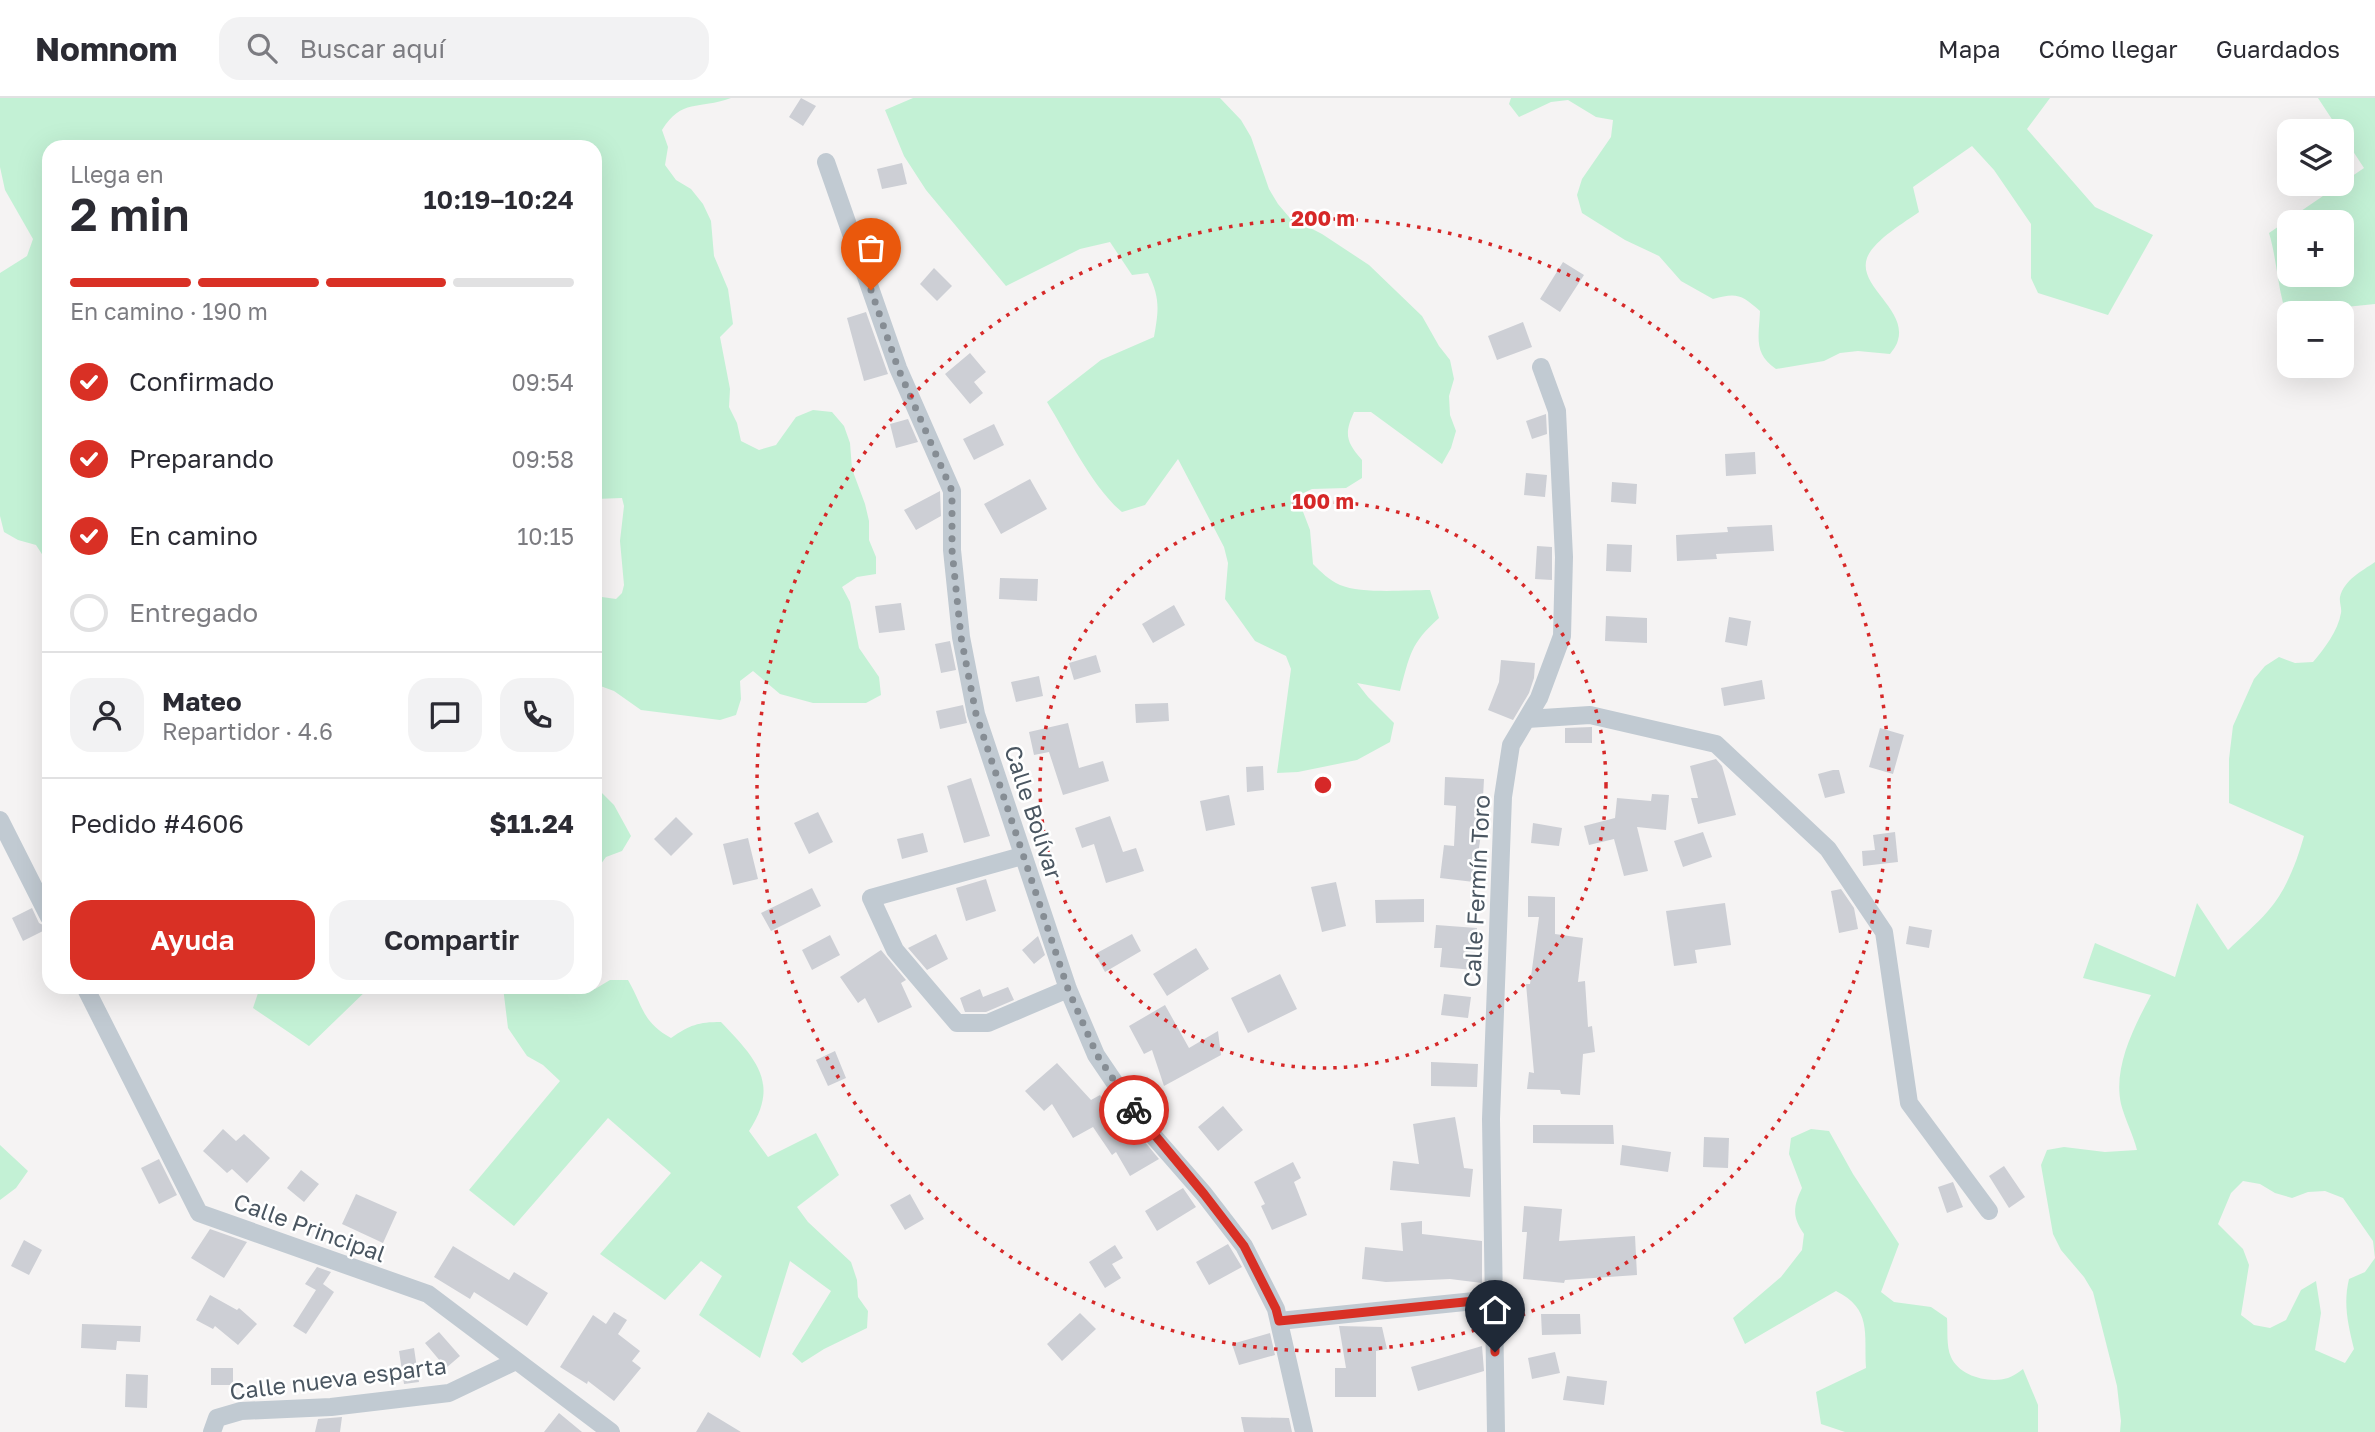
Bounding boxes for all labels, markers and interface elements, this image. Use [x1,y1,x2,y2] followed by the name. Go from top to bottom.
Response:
[219,17,709,80] search box
[35,29,177,68] text: Nomnom
[243,29,281,67] icon: search
[299,33,445,64] text: Buscar aquí
[1938,34,2001,63] text: Mapa
[2039,34,2178,63] text: Cómo llegar
[2216,34,2340,63] text: Guardados
[2277,119,2354,378] map controls
[2277,119,2354,196] button: layers
[70,160,164,188] text: Llega en
[423,184,574,215] text: 10:19–10:24
[70,186,190,241] text: 2 min
[1291,205,1355,231] text: 200 m
[2277,210,2354,287] button: +
[841,218,901,290] pin
[852,229,890,267] icon: bag
[70,297,268,325] text: En camino · 190 m
[2277,301,2354,378] button: −
[70,363,108,401] icon: check
[129,366,274,397] text: Confirmado
[512,368,574,396] text: 09:54
[70,440,108,478] icon: check
[129,443,274,474] text: Preparando
[512,445,574,473] text: 09:58
[1292,488,1354,514] text: 100 m
[70,517,108,555] icon: check
[129,520,258,551] text: En camino
[517,522,574,550] text: 10:15
[129,597,258,628] text: Entregado
[70,678,144,752] button: person
[408,678,482,752] button: chat
[500,678,574,752] button: phone
[162,686,242,717] text: Mateo
[162,717,333,745] text: Repartidor · 4.6
[999,742,1069,883] street label: Calle Bolívar
[1311,773,1335,797] centre of rings
[1457,794,1495,988] street label: Calle Fermín Toro
[70,808,244,839] text: Pedido #4606
[489,808,574,839] text: $11.24
[70,900,315,980] button: Ayuda
[329,900,574,980] button: Compartir
[1099,1075,1169,1145] courier
[1115,1091,1153,1129] icon: bike
[230,1187,390,1267] street label: Calle Principal
[1465,1280,1525,1352] pin
[1476,1291,1514,1329] icon: home
[228,1351,448,1405] street label: Calle nueva esparta

